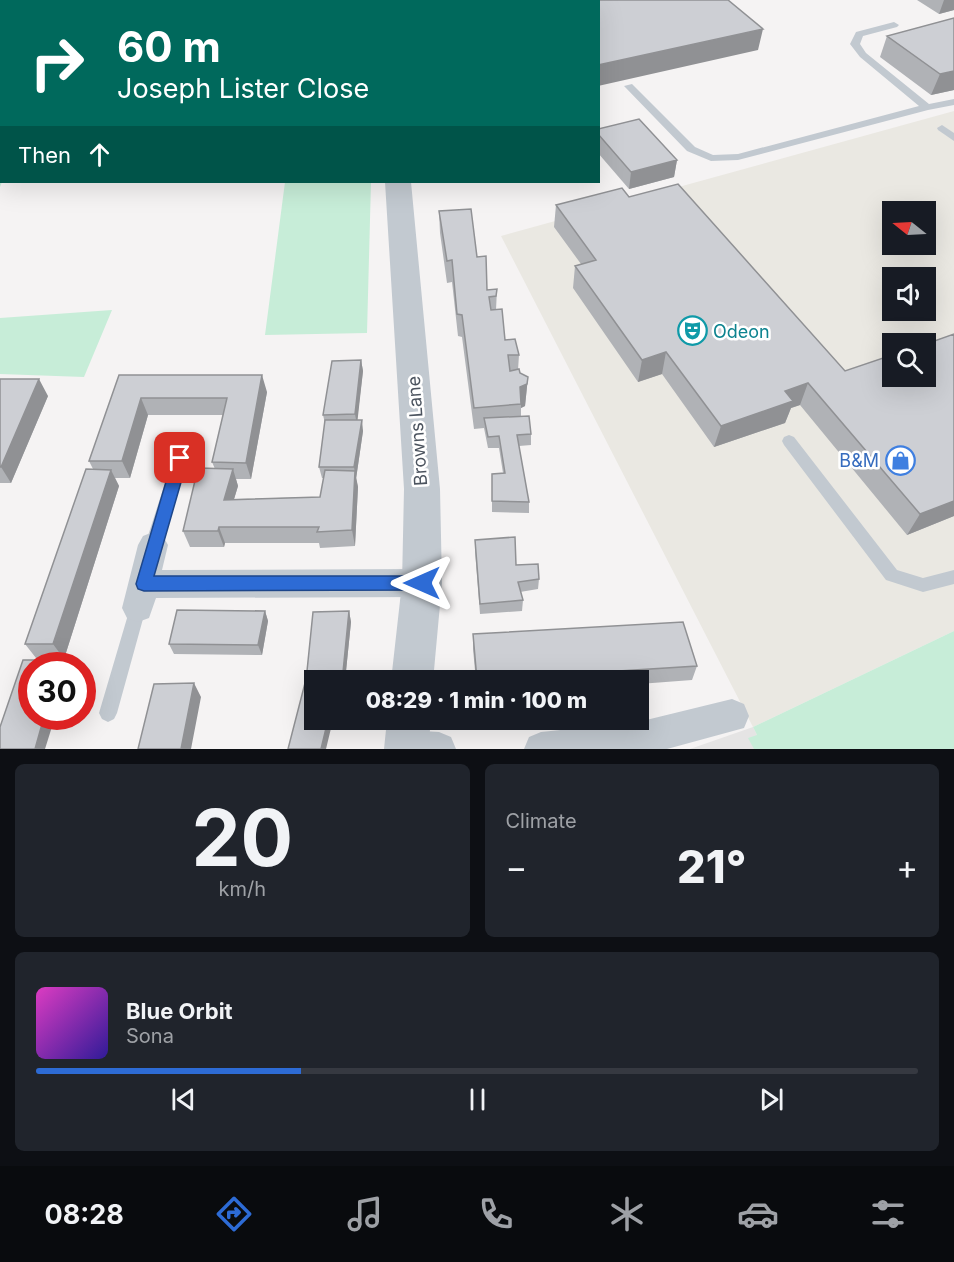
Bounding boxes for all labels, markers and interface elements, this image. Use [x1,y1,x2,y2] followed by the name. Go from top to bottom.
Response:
[117,21,221,72] text: 60 m
[18,24,96,102] icon: right
[117,72,369,105] text: Joseph Lister Close
[83,138,116,171] icon: ahead
[18,142,71,168] text: Then
[882,201,936,255] north arrow
[882,201,936,387] map controls
[882,267,936,321] button: sound
[676,315,708,347] theatre icon: Odeon
[713,321,770,342] place label: Odeon
[882,333,936,387] button: search
[403,375,431,487] street label: Browns Lane
[154,432,205,483] pin
[163,441,196,474] icon: arrive
[884,444,916,476] shop icon: B&M
[839,450,879,471] place label: B&M
[390,551,454,615] position arrow
[18,652,96,730] speed limit sign: 30
[366,687,587,713] text: 08:29 · 1 min · 100 m
[191,790,293,885] text: 20
[506,809,577,833] text: Climate
[677,839,746,894] text: 21°
[506,847,527,887] text: −
[896,847,918,887] text: +
[218,877,266,901] text: km/h
[126,998,233,1024] text: Blue Orbit
[126,1024,174,1048] text: Sona
[167,1083,200,1116] icon: previous
[461,1083,494,1116] icon: pause
[755,1083,788,1116] icon: next
[213,1193,255,1235] icon: directions
[344,1193,386,1235] icon: music
[475,1193,517,1235] icon: phone
[606,1193,648,1235] icon: climate
[737,1193,779,1235] icon: car
[867,1193,909,1235] icon: filters
[44,1198,124,1231] text: 08:28

